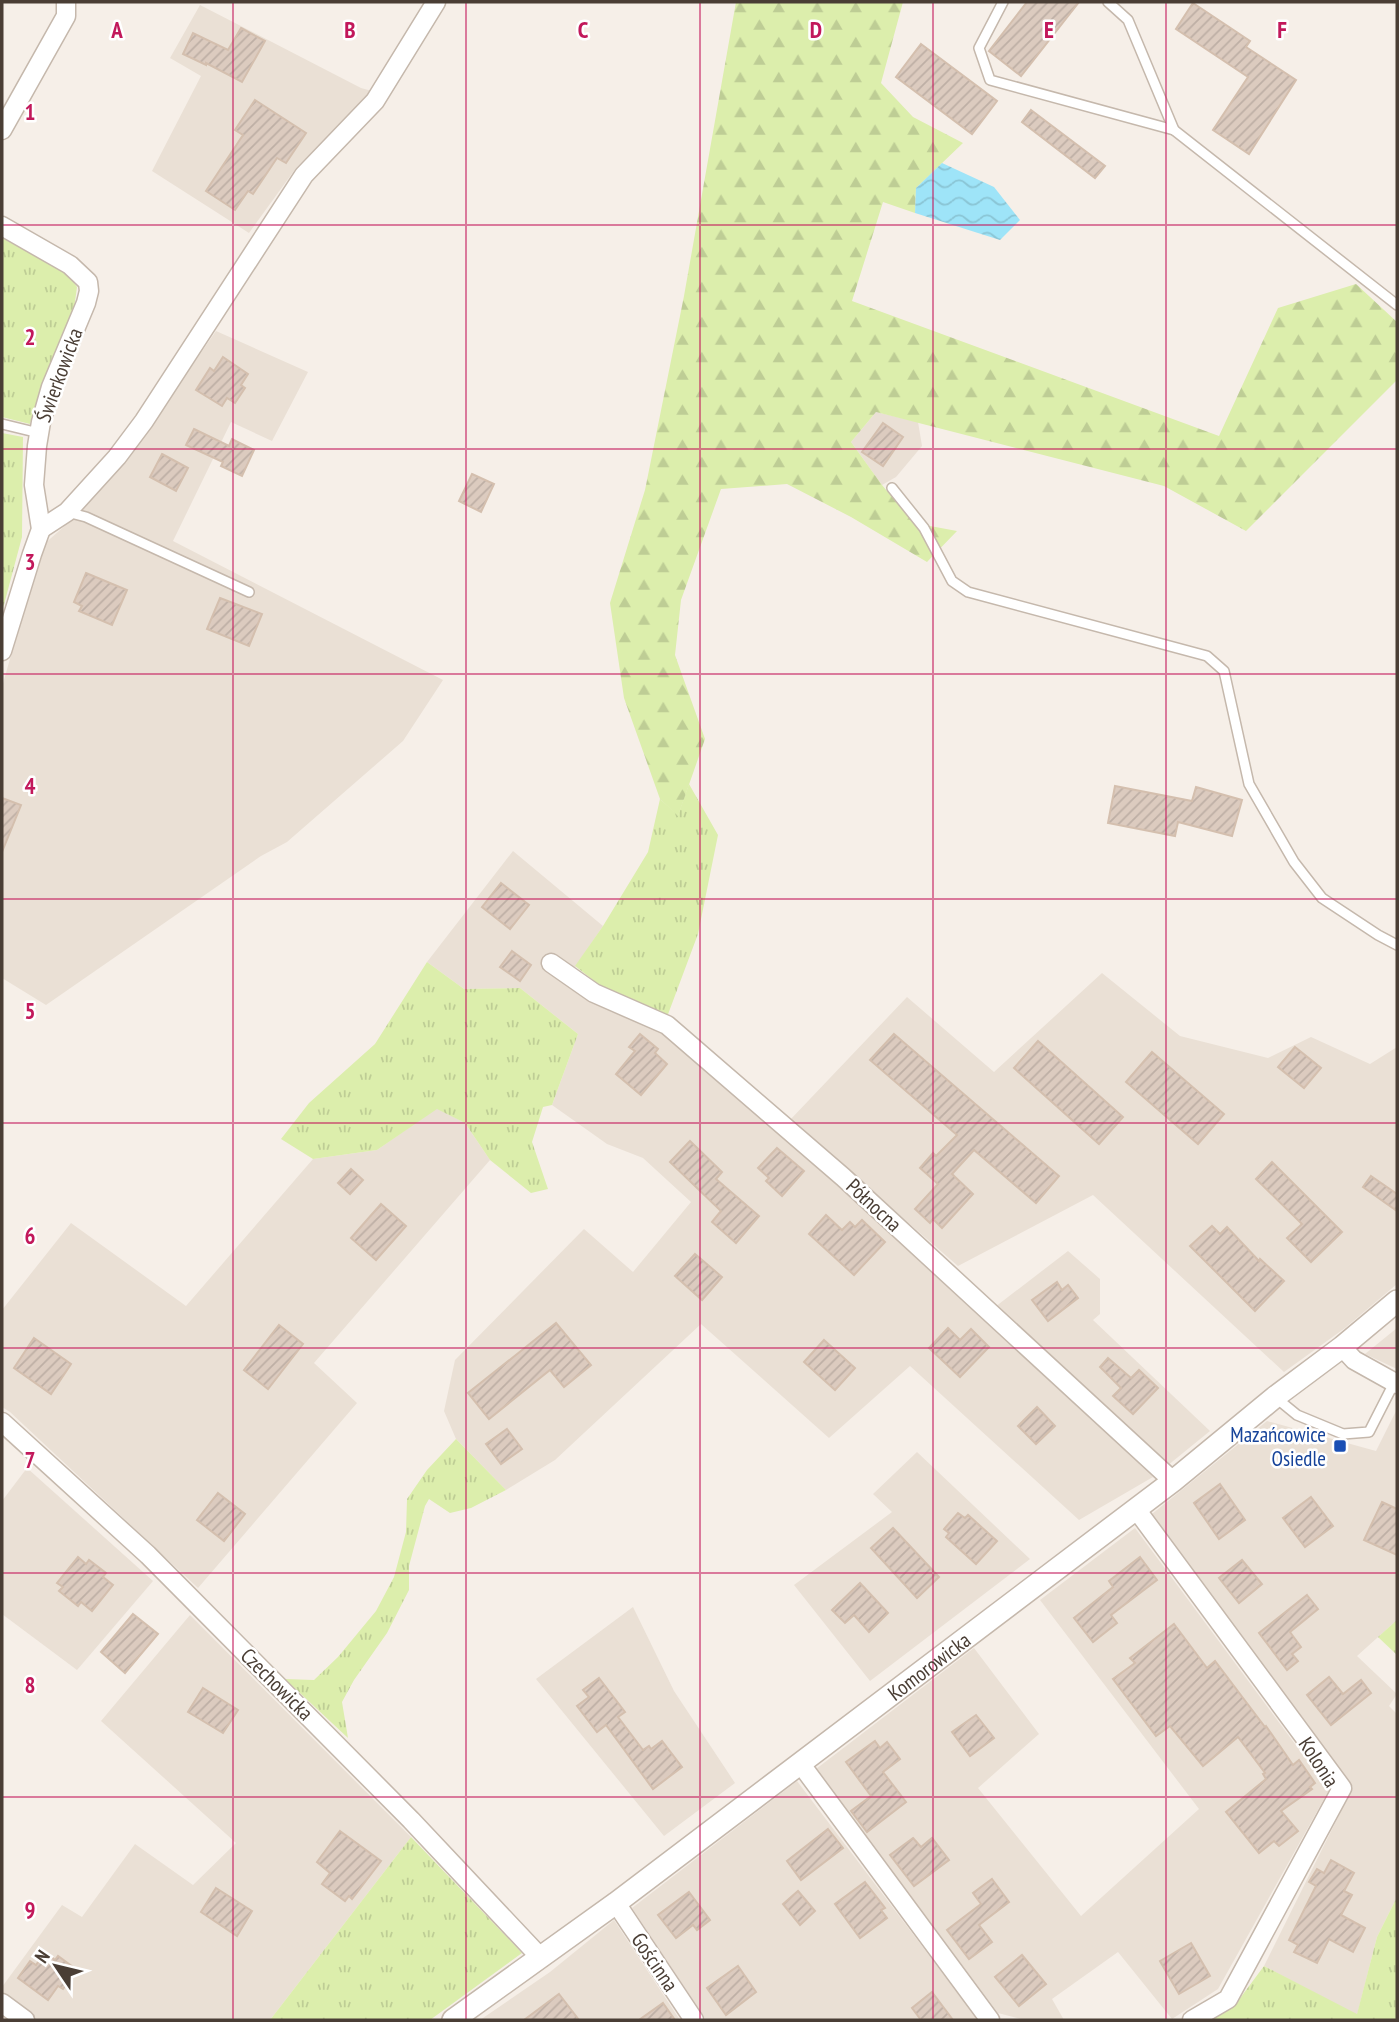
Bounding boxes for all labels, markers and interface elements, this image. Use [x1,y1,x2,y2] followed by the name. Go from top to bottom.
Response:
[110,15,123,44] text: A
[344,15,356,44] text: B
[578,15,589,44] text: C
[810,15,822,44] text: D
[1044,15,1054,44] text: E
[1277,15,1287,44] text: F
[25,97,36,126] text: 1
[25,322,36,351] text: 2
[30,324,88,426] street label: Świerkowicka
[25,547,36,576] text: 3
[25,771,36,800] text: 4
[25,996,36,1025] text: 5
[841,1173,907,1237] street label: Północna
[25,1221,36,1250] text: 6
[1230,1421,1326,1472] place label: Mazańcowice Osiedle
[1332,1438,1348,1454] marker: Mazańcowice Osiedle
[25,1445,36,1474] text: 7
[882,1626,976,1706] street label: Komorowicka
[235,1642,319,1726] street label: Czechowicka
[25,1670,36,1699] text: 8
[1293,1732,1345,1792] street label: Kolonia
[25,1895,36,1924] text: 9
[626,1927,684,1997] street label: Gościnna
[21,1931,91,2001] north arrow
[29,1945,55,1967] text: N

